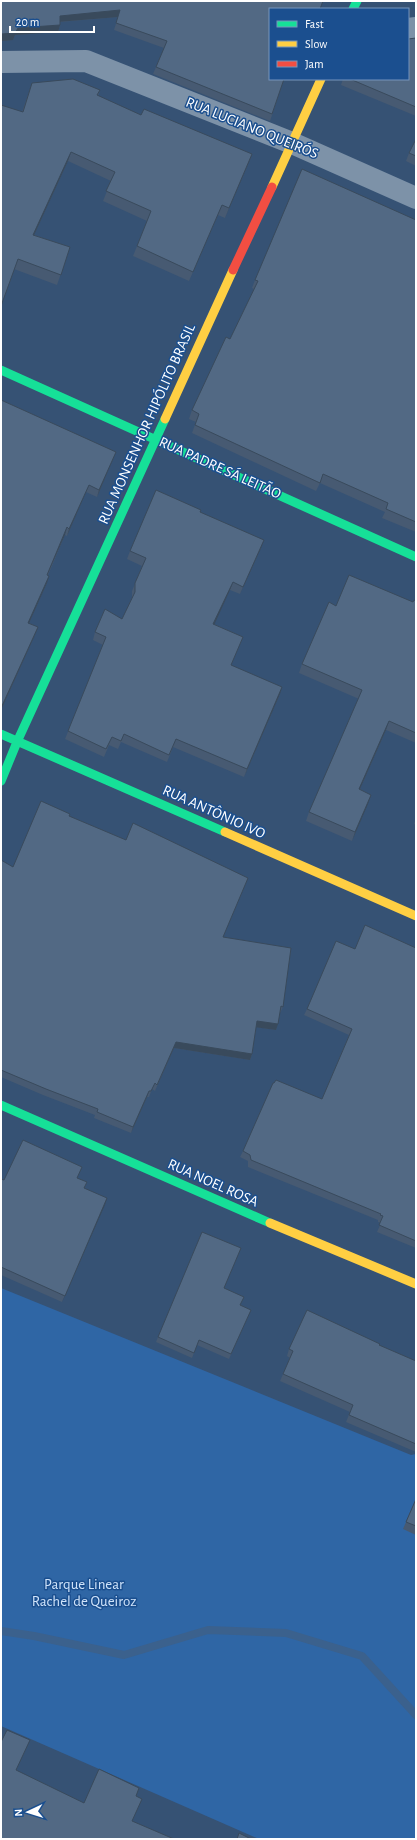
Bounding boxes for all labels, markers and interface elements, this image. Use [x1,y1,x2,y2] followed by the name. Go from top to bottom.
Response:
[10,8,94,34] scale bar
[269,8,409,80] legend
[16,16,39,28] text: 20 m
[305,18,324,30] text: Fast
[305,38,327,50] text: Slow
[305,58,324,70] text: Jam
[184,93,321,161] street label: RUA LUCIANO QUEIRÓS
[94,320,198,526] street label: RUA MONSENHOR HIPÓLITO BRASIL
[157,433,284,502] street label: RUA PADRE SÁ LEITÃO
[160,782,268,841] street label: RUA ANTÔNIO IVO
[166,1156,261,1210] street label: RUA NOEL ROSA
[32,1577,136,1609] park label: Parque Linear Rachel de Queiroz
[8,1792,48,1832] north arrow
[13,1808,24,1817] text: N

